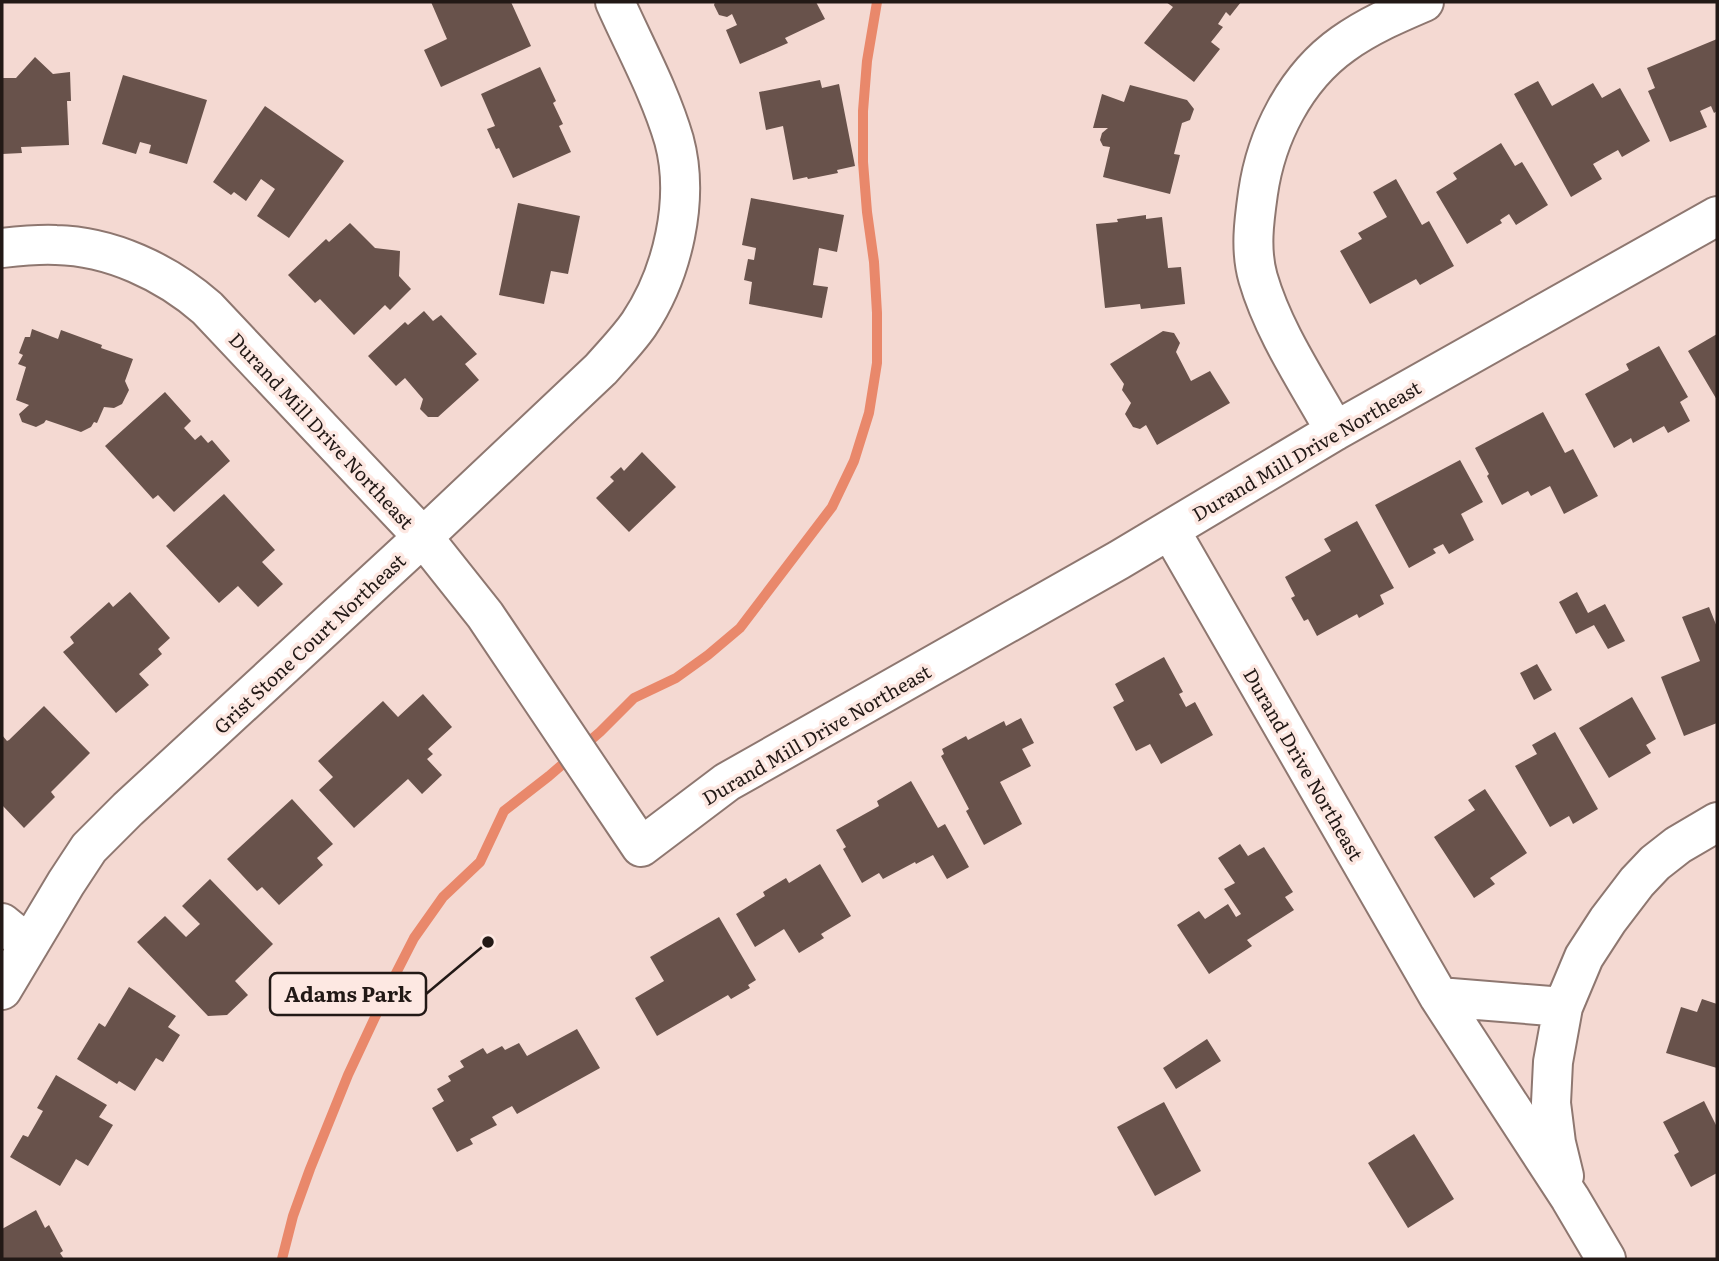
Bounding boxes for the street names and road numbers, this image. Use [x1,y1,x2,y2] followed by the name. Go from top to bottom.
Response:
[223,325,421,535] street label: Durand Mill Drive Northeast
[1186,373,1426,527] street label: Durand Mill Drive Northeast
[207,546,411,740] street label: Grist Stone Court Northeast
[696,657,936,811] street label: Durand Mill Drive Northeast
[1237,663,1371,866] street label: Durand Drive Northeast

